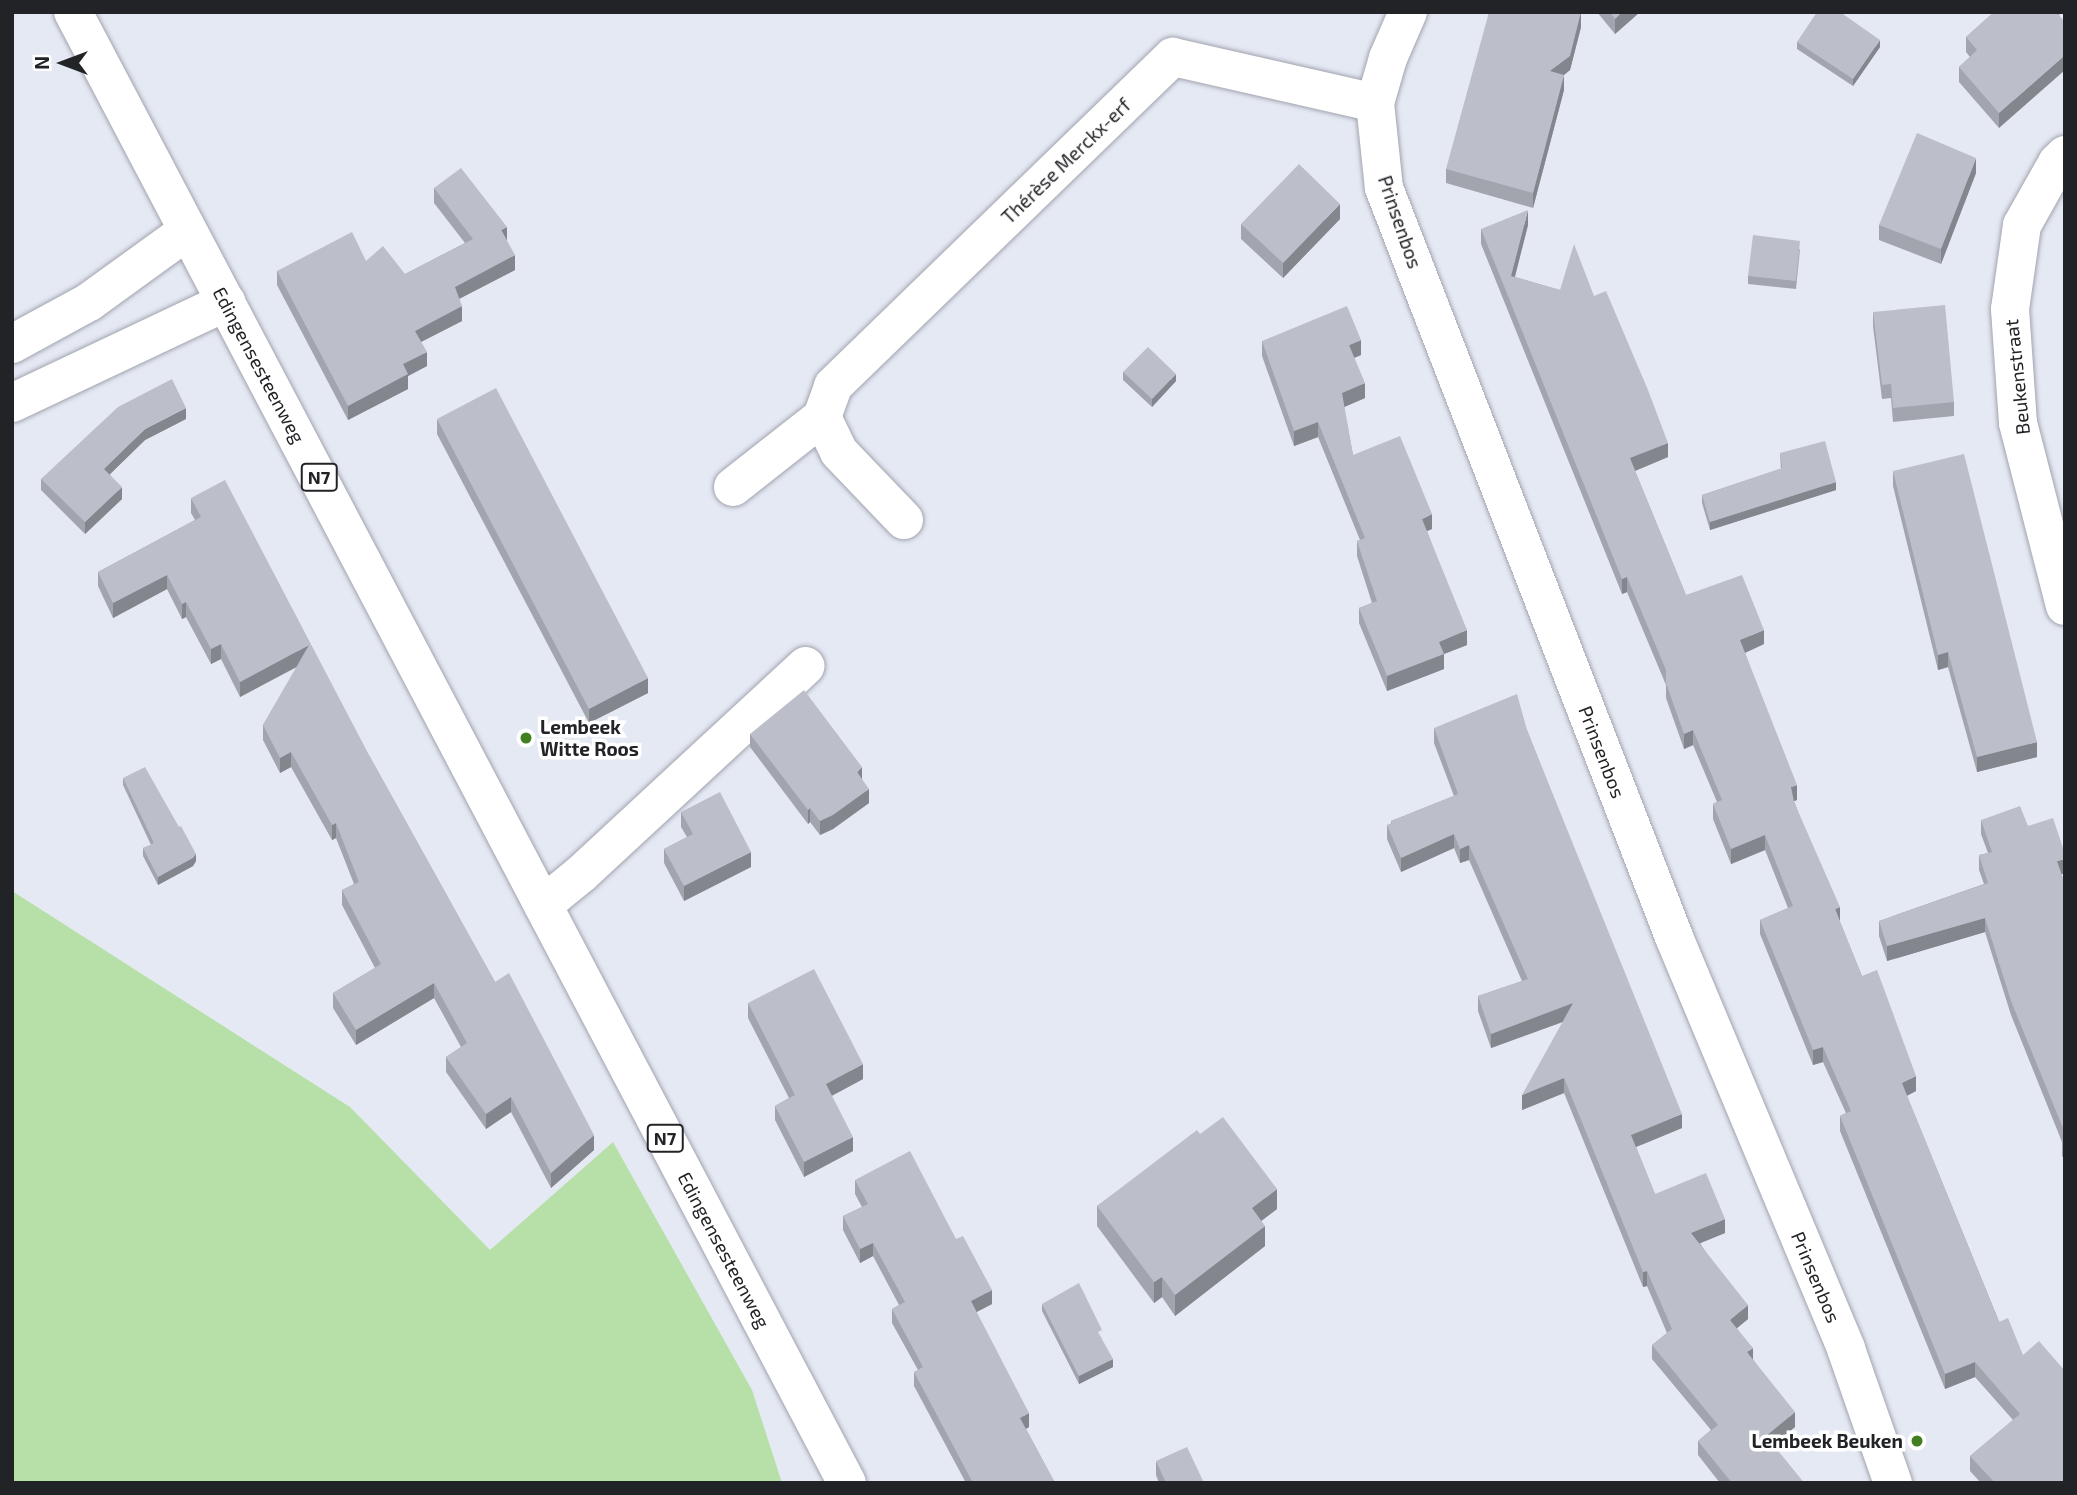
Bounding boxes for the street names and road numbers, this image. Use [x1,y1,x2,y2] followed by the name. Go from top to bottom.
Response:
[997,94,1135,228] street label: Thérèse Merckx-erf
[1373,173,1427,271] street label: Prinsenbos
[208,283,310,447] street label: Edingensesteenweg
[2000,318,2034,436] street label: Beukenstraat
[300,462,338,491] road number: N7
[1574,703,1630,801] street label: Prinsenbos
[646,1124,684,1153] road number: N7
[673,1168,775,1332] street label: Edingensesteenweg
[1787,1228,1845,1326] street label: Prinsenbos

